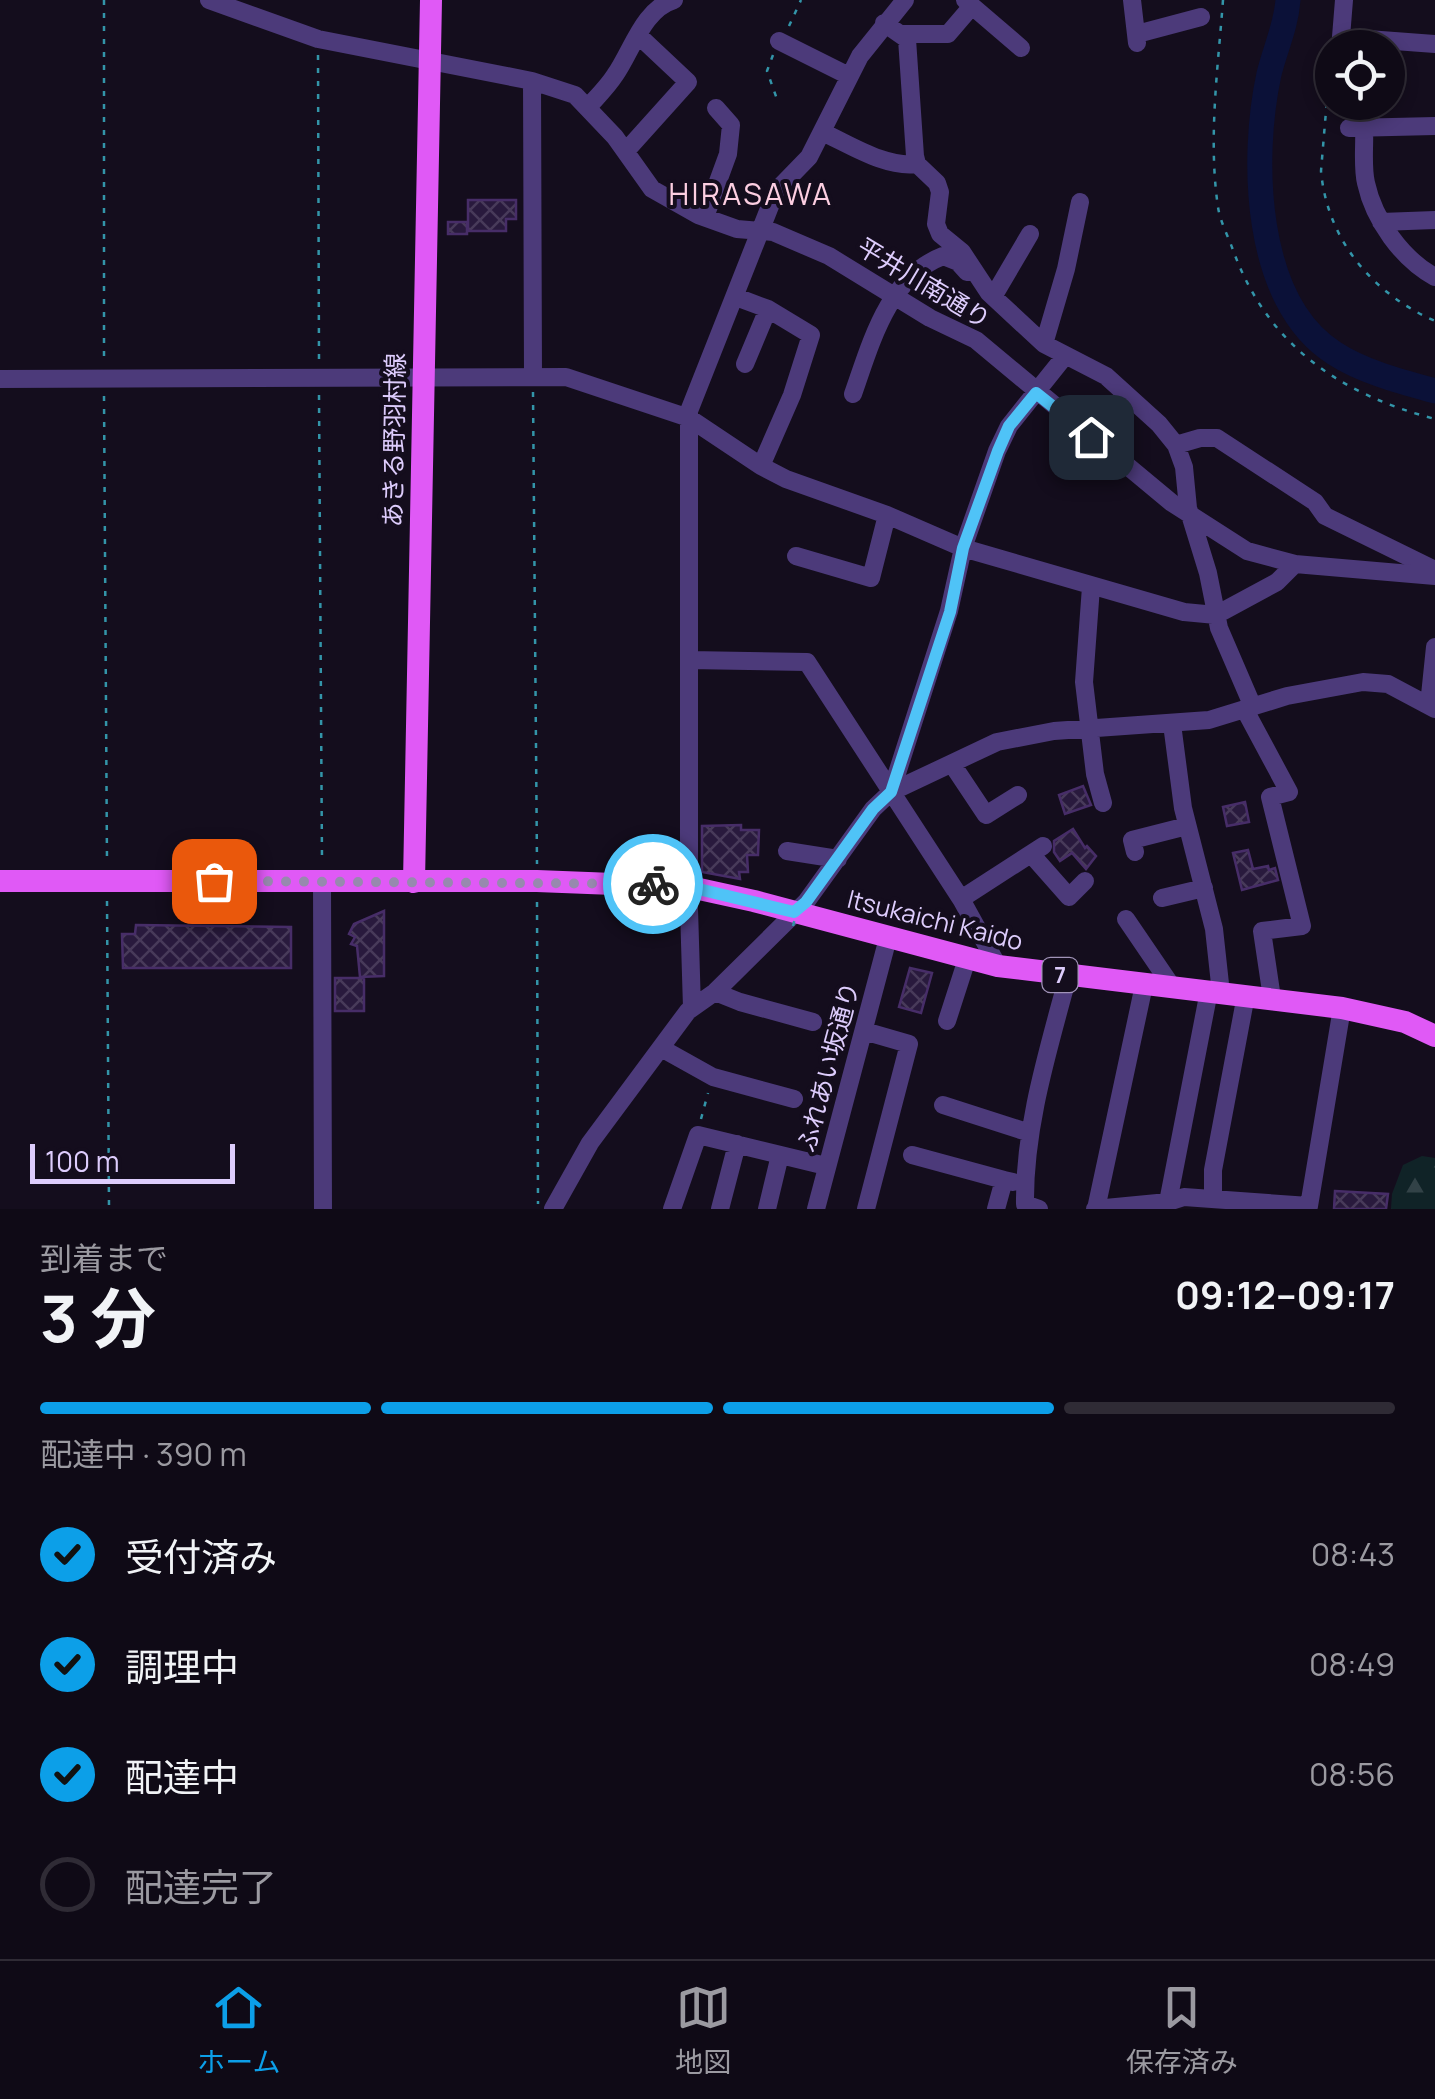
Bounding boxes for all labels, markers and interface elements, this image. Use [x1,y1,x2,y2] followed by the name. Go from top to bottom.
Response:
[1315,30,1405,120] map controls
[1315,30,1405,120] button: locate
[668,173,834,214] district label: HIRASAWA
[851,229,998,336] street label: 平井川南通り
[374,352,413,528] street label: あきる野羽村線
[1049,395,1134,480] pin
[1064,410,1119,465] icon: home
[603,834,703,934] courier
[172,839,257,924] pin
[187,854,242,909] icon: bag
[626,857,681,912] icon: bike
[844,881,1027,958] street label: Itsukaichi Kaido
[1042,958,1078,992] road number: 7
[788,978,867,1156] street label: ふれあい坂通り
[30,1139,235,1184] scale bar
[45,1142,119,1180] text: 100 m
[40,1236,168,1280] text: 到着まで
[1175,1268,1395,1320] text: 09:12–09:17
[40,1273,156,1362] text: 3 分
[40,1432,247,1476] text: 配達中 · 390 m
[40,1527,95,1582] icon: check
[125,1530,277,1582] text: 受付済み
[1311,1532,1395,1576] text: 08:43
[40,1637,95,1692] icon: check
[125,1640,239,1692] text: 調理中
[1309,1642,1395,1686] text: 08:49
[40,1747,95,1802] icon: check
[125,1750,239,1802] text: 配達中
[1309,1752,1395,1796] text: 08:56
[125,1860,277,1912] text: 配達完了
[197,1980,280,2080] tab: ホーム
[675,1980,731,2080] tab: 地図
[1126,1980,1238,2080] tab: 保存済み

